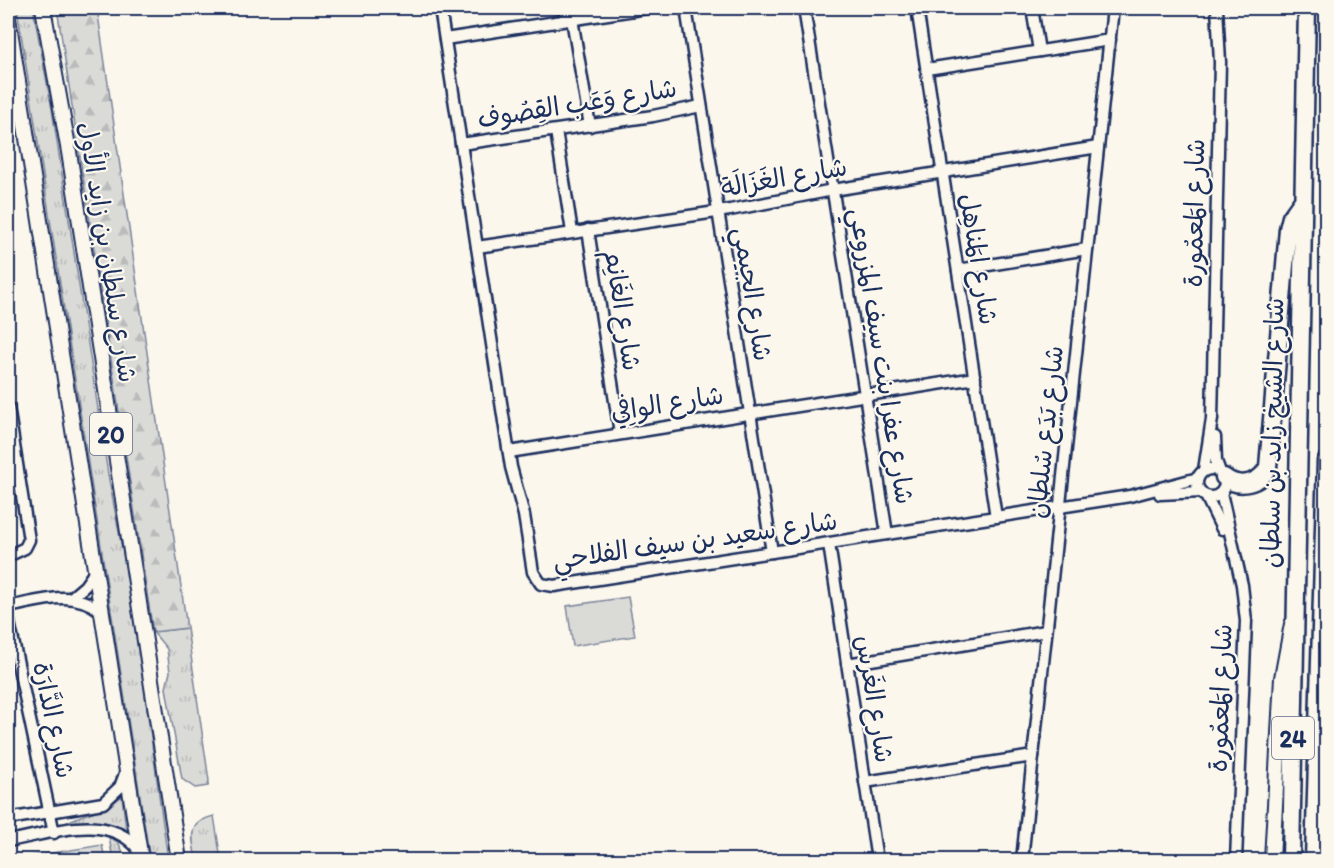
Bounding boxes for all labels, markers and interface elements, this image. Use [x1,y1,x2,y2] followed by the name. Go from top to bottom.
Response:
[475,71,679,137] street label: شارع وَعَب القِصُوف
[70,119,146,385] street label: شارع سلطان بن زايد الأول
[1177,138,1213,288] street label: شارع المَعمُورة
[718,149,850,206] street label: شارع الغَزَالَة
[951,191,1005,327] street label: شارع المَناهِل
[836,206,921,507] street label: شارع عفرا بنت سيف المزروعي
[720,225,779,364] street label: شارع الجيمي
[594,247,648,374] street label: شارع الغَانِم
[1254,297,1292,569] street label: شارع الشيخ زايد بن سلطان
[1020,344,1072,520] street label: شارع بَدَع سُلطان
[608,378,726,431] street label: شارع الوافِي
[90,413,132,455] road number: 20
[551,504,840,583] street label: شارع سعيد بن سيف الفلاحي
[1201,623,1241,773] street label: شارع المَعمُورة
[847,633,901,765] street label: شارع الغَرس
[24,659,82,782] street label: شارع الدَّارَة
[1272,717,1314,759] road number: 24

